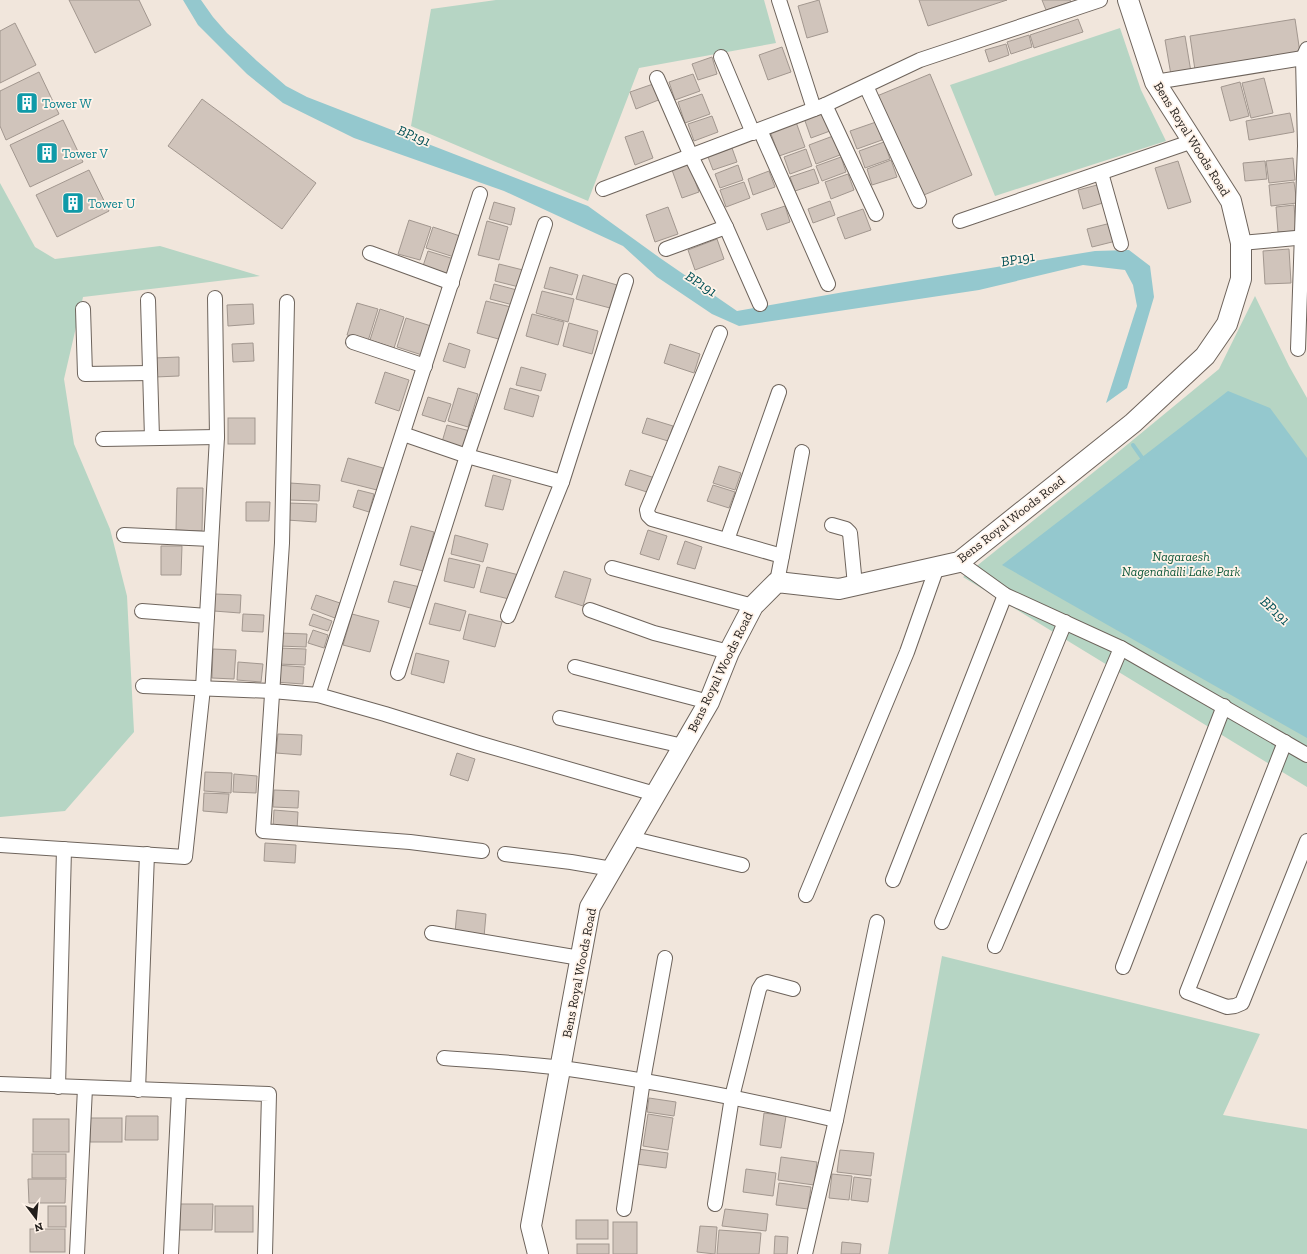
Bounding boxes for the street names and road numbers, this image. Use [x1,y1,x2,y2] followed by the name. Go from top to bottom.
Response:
[1151,79,1233,199] street label: Bens Royal Woods Road
[954,472,1068,566] street label: Bens Royal Woods Road
[684,609,756,735] street label: Bens Royal Woods Road
[559,907,599,1039] street label: Bens Royal Woods Road

